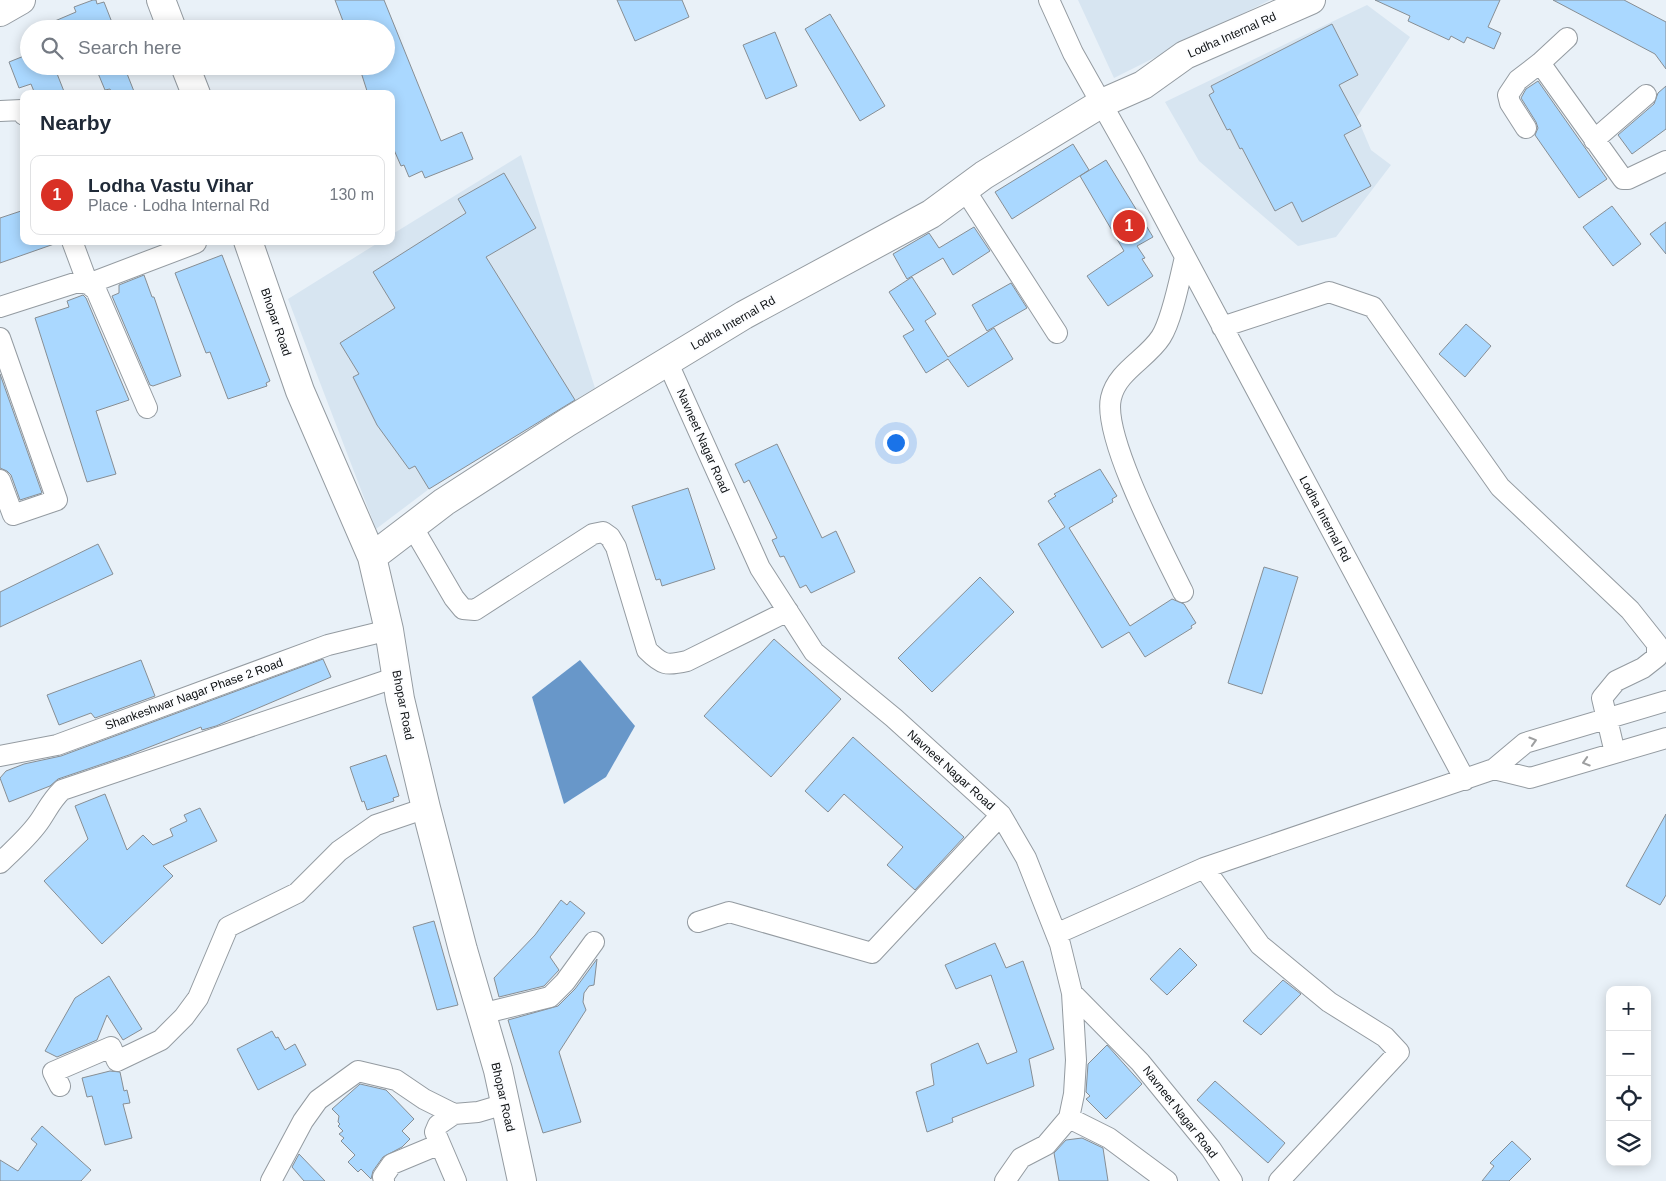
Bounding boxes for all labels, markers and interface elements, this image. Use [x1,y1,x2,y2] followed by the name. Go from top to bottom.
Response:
[1186,9,1278,61] street label: Lodha Internal Rd
[20,20,395,75] search box
[38,34,66,62] icon: search
[78,37,182,58] text: Search here
[40,111,111,134] text: Nearby
[88,175,253,196] text: Lodha Vastu Vihar
[53,186,61,203] text: 1
[330,186,374,203] text: 130 m
[88,197,269,214] text: Place · Lodha Internal Rd
[1113,207,1145,245] pin: 1
[258,286,294,358] street label: Bhopar Road
[688,293,778,353] street label: Lodha Internal Rd
[674,387,732,495] street label: Navneet Nagar Road
[883,430,909,456] your location
[1296,474,1354,564] street label: Lodha Internal Rd
[103,655,285,733] street label: Shankeshwar Nagar Phase 2 Road
[389,669,417,741] street label: Bhopar Road
[904,727,998,813] street label: Navneet Nagar Road
[1529,736,1537,746] one-way arrow
[1582,756,1590,766] one-way arrow
[1606,986,1651,1166] map controls
[1606,986,1651,1031] button: +
[1606,1031,1651,1076] button: −
[488,1061,518,1133] street label: Bhopar Road
[1140,1063,1220,1161] street label: Navneet Nagar Road
[1606,1076,1651,1121] button: locate
[1606,1121,1651,1166] button: layers

